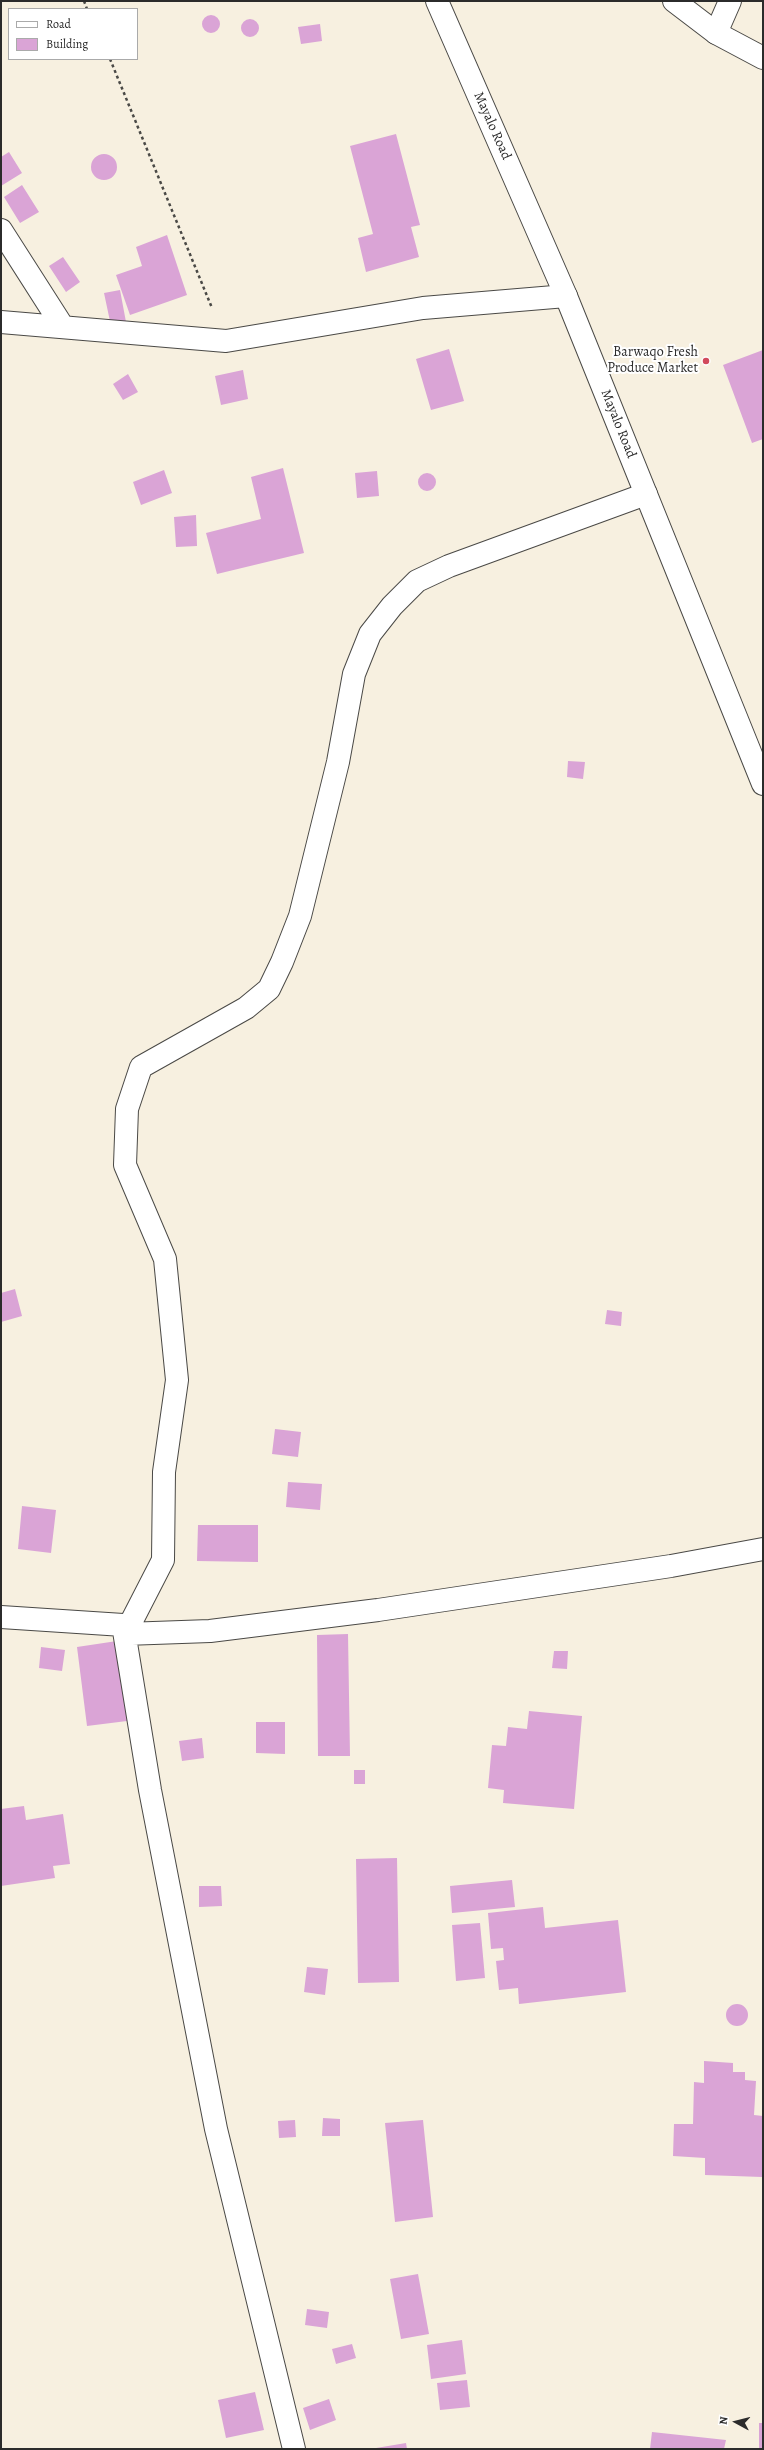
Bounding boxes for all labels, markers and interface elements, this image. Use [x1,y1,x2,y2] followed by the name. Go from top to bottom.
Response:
[8,8,138,60] legend
[46,16,71,32] text: Road
[46,36,88,52] text: Building
[470,89,514,163] street label: Mayalo Road
[607,345,698,378] place label: Barwaqo Fresh Produce Market
[701,356,711,366] marker: Barwaqo Fresh Produce Market
[597,387,639,461] street label: Mayalo Road
[716,2402,756,2442] north arrow
[716,2416,732,2425] text: N

